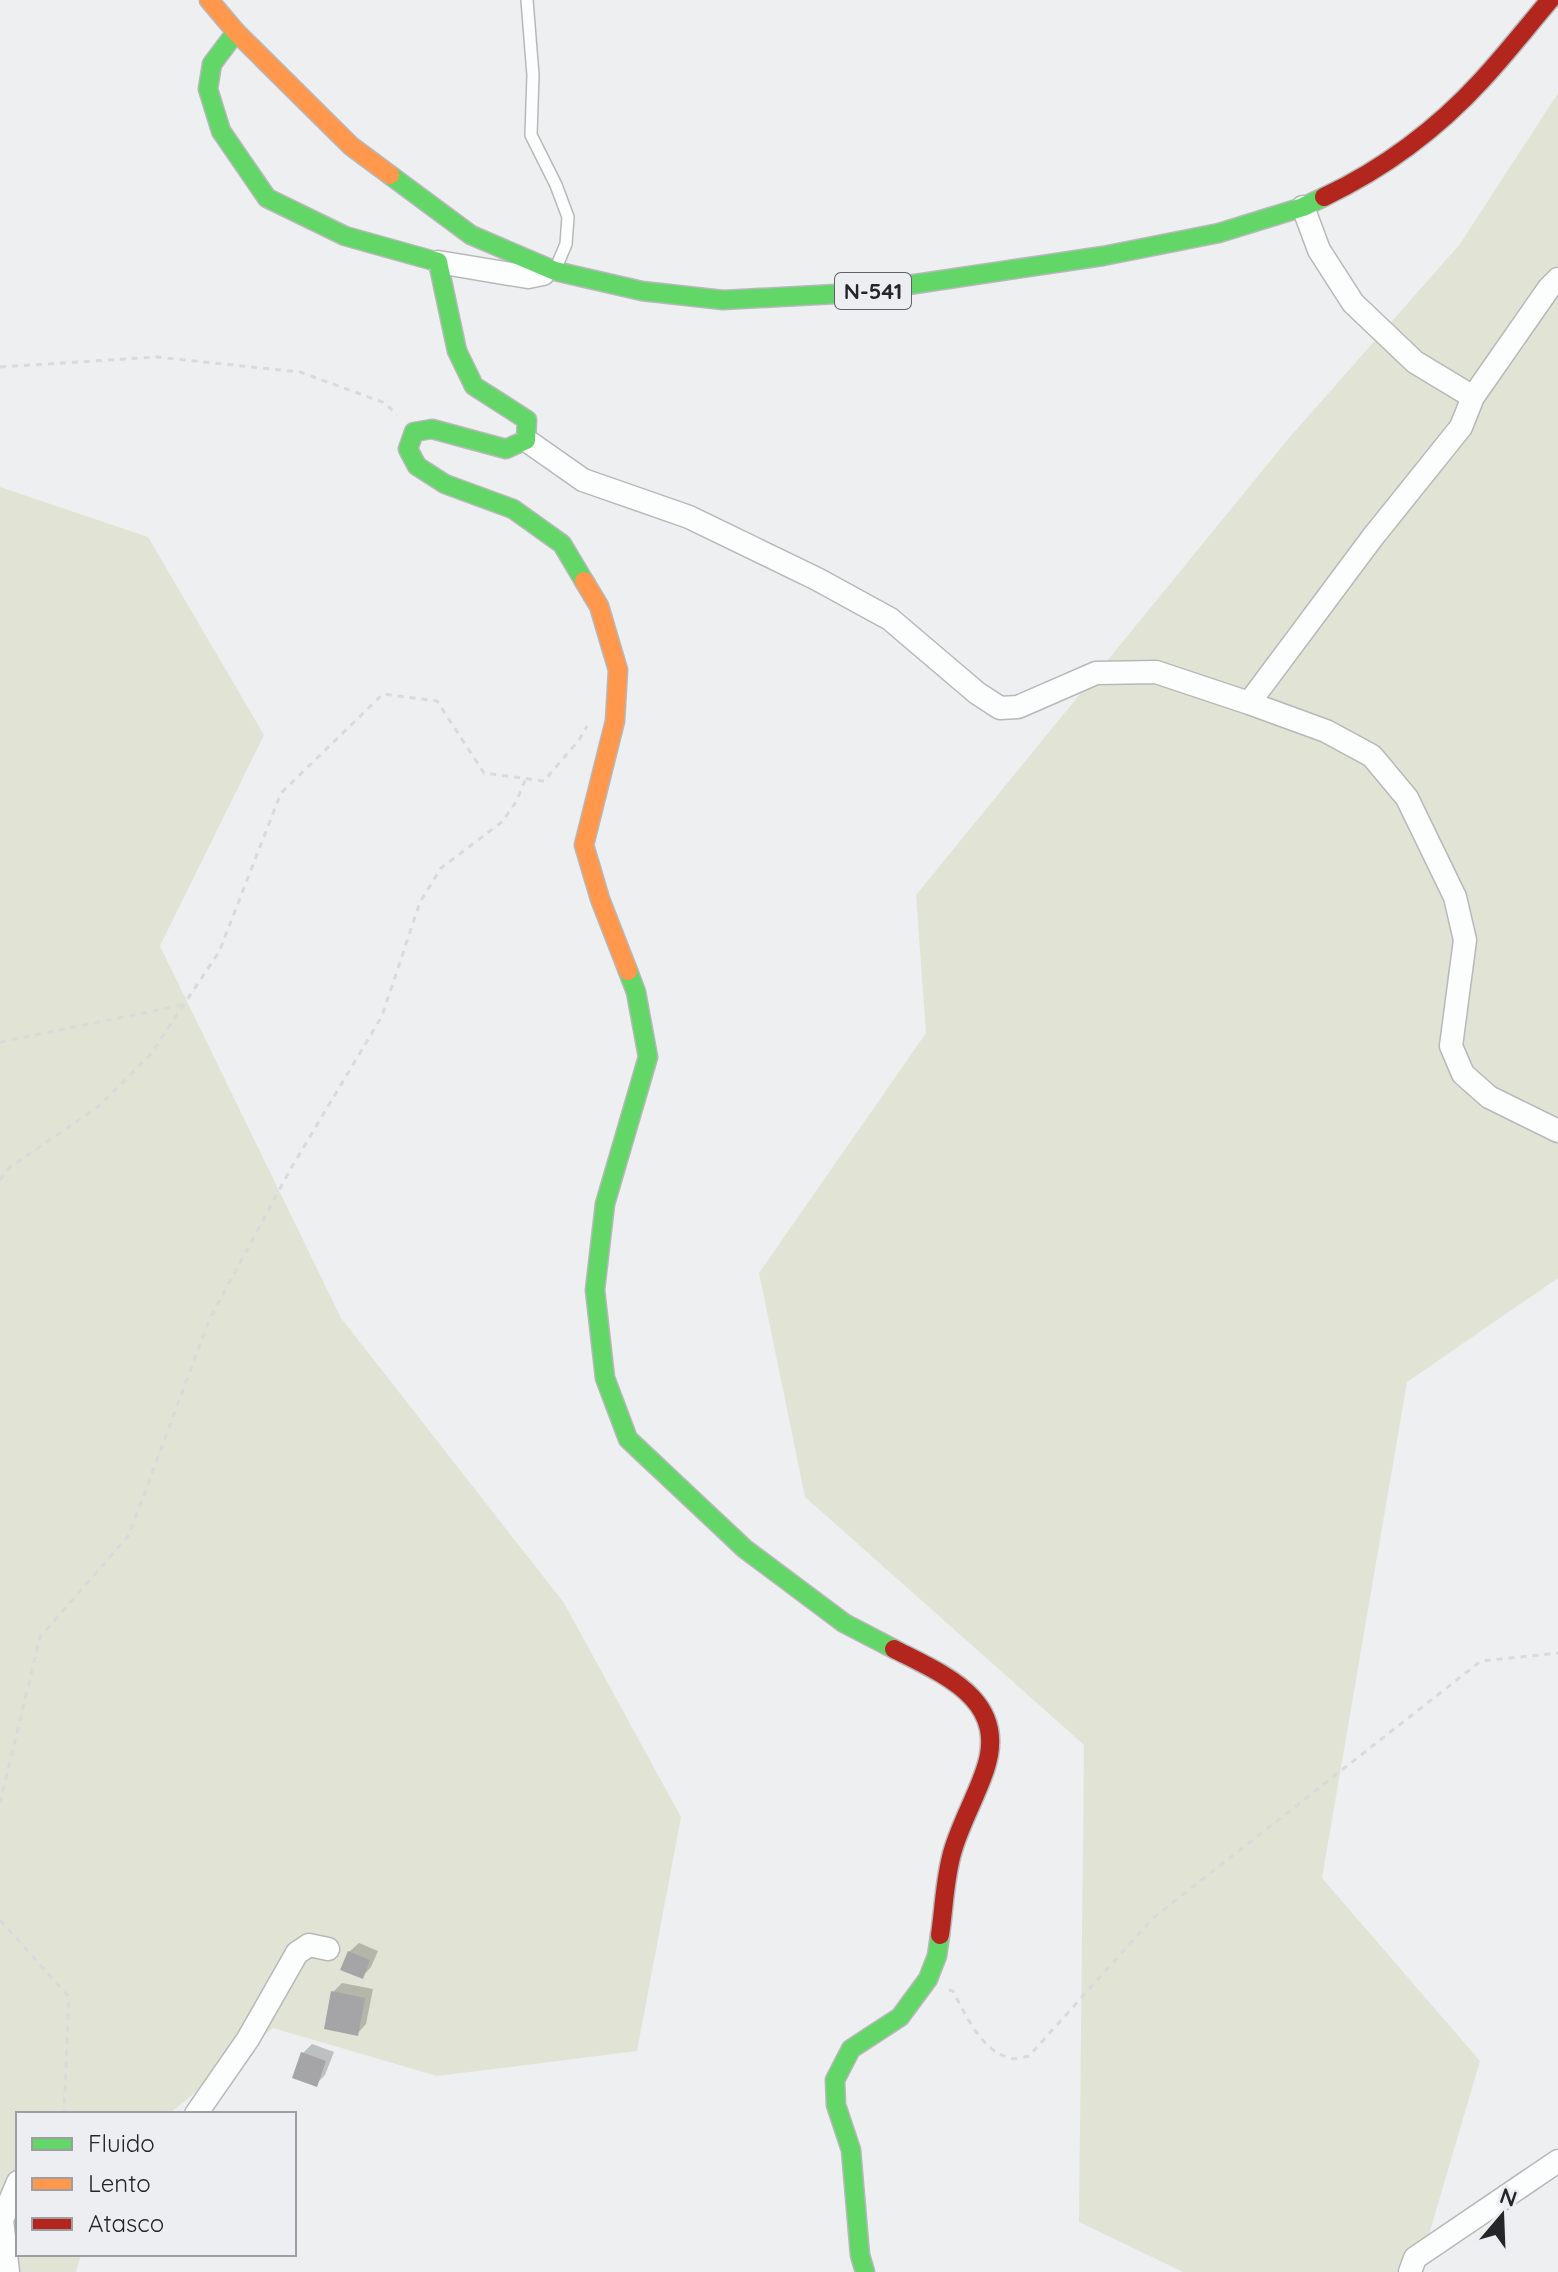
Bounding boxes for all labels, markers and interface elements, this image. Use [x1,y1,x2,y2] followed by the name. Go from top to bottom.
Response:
[835,273,911,309] road number: N-541
[16,2112,296,2256] legend
[88,2128,155,2158] text: Fluido
[88,2168,151,2198] text: Lento
[1462,2176,1542,2256] north arrow
[1496,2181,1521,2213] text: N
[88,2208,164,2238] text: Atasco

